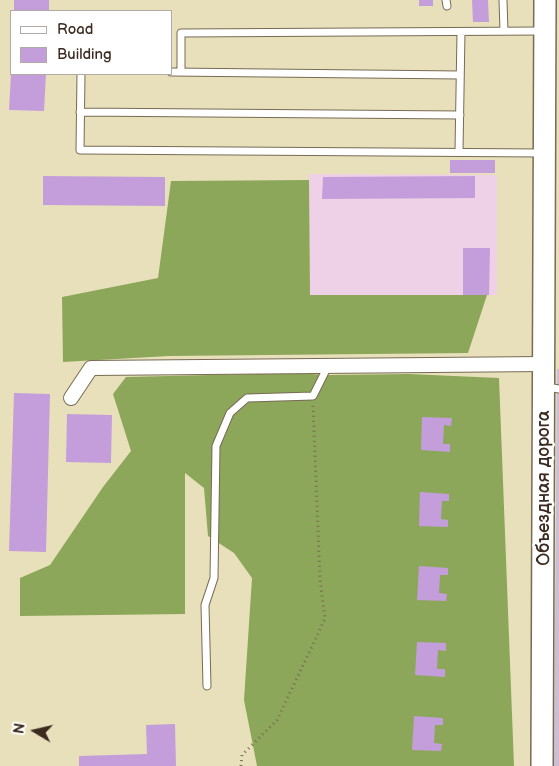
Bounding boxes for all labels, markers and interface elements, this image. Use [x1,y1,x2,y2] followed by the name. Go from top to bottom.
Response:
[10,10,172,75] legend
[57,20,93,39] text: Road
[57,45,112,64] text: Building
[533,410,555,566] street label: Объездная дорога
[10,706,60,756] north arrow
[10,722,29,735] text: N

